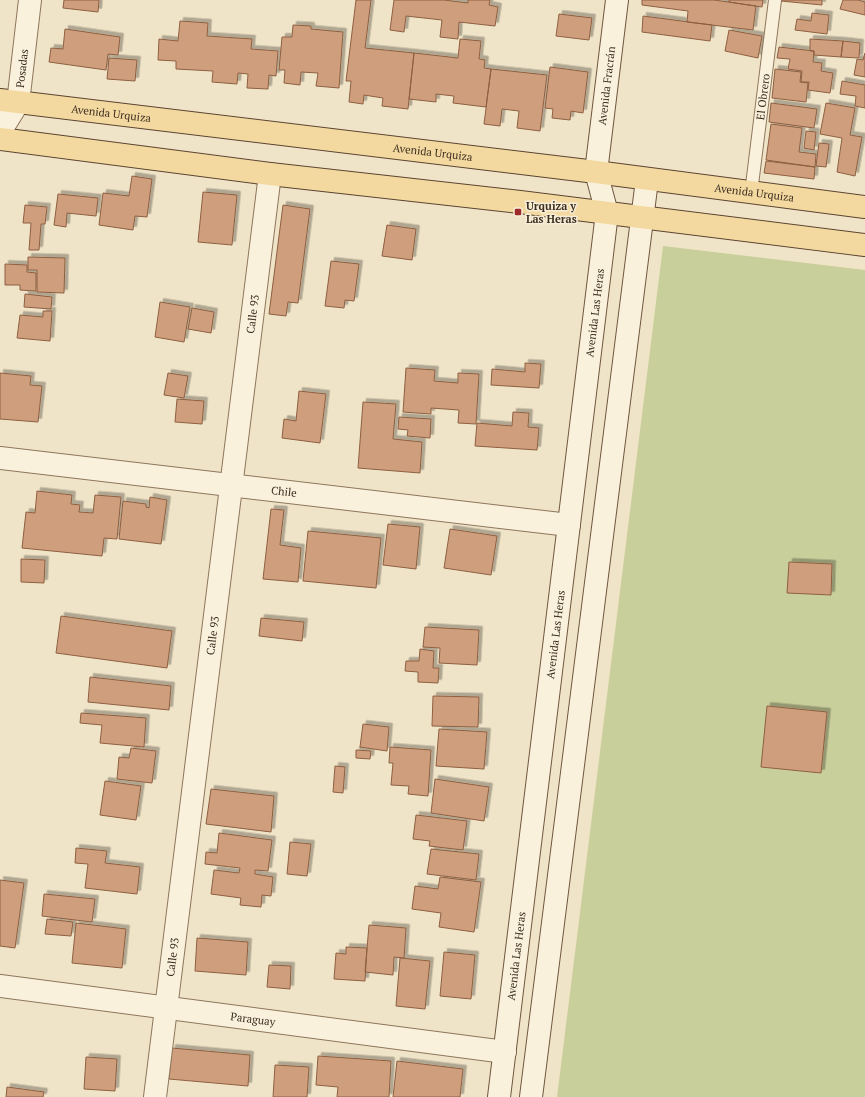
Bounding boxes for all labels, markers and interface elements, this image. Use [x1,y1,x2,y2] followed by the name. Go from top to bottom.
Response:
[595,45,618,126] street label: Avenida Fracrán
[13,48,31,89] street label: Posadas
[753,73,773,121] street label: El Obrero
[71,102,152,125] street label: Avenida Urquiza
[392,141,474,164] street label: Avenida Urquiza
[714,180,795,205] street label: Avenida Urquiza
[526,199,577,226] place label: Urquiza y Las Heras
[513,207,523,217] marker: Urquiza y Las Heras
[582,268,607,358] street label: Avenida Las Heras
[243,294,262,334] street label: Calle 93
[270,483,298,500] street label: Chile
[543,589,568,679] street label: Avenida Las Heras
[203,615,222,656] street label: Calle 93
[504,911,529,1001] street label: Avenida Las Heras
[163,937,182,977] street label: Calle 93
[230,1009,277,1029] street label: Paraguay

